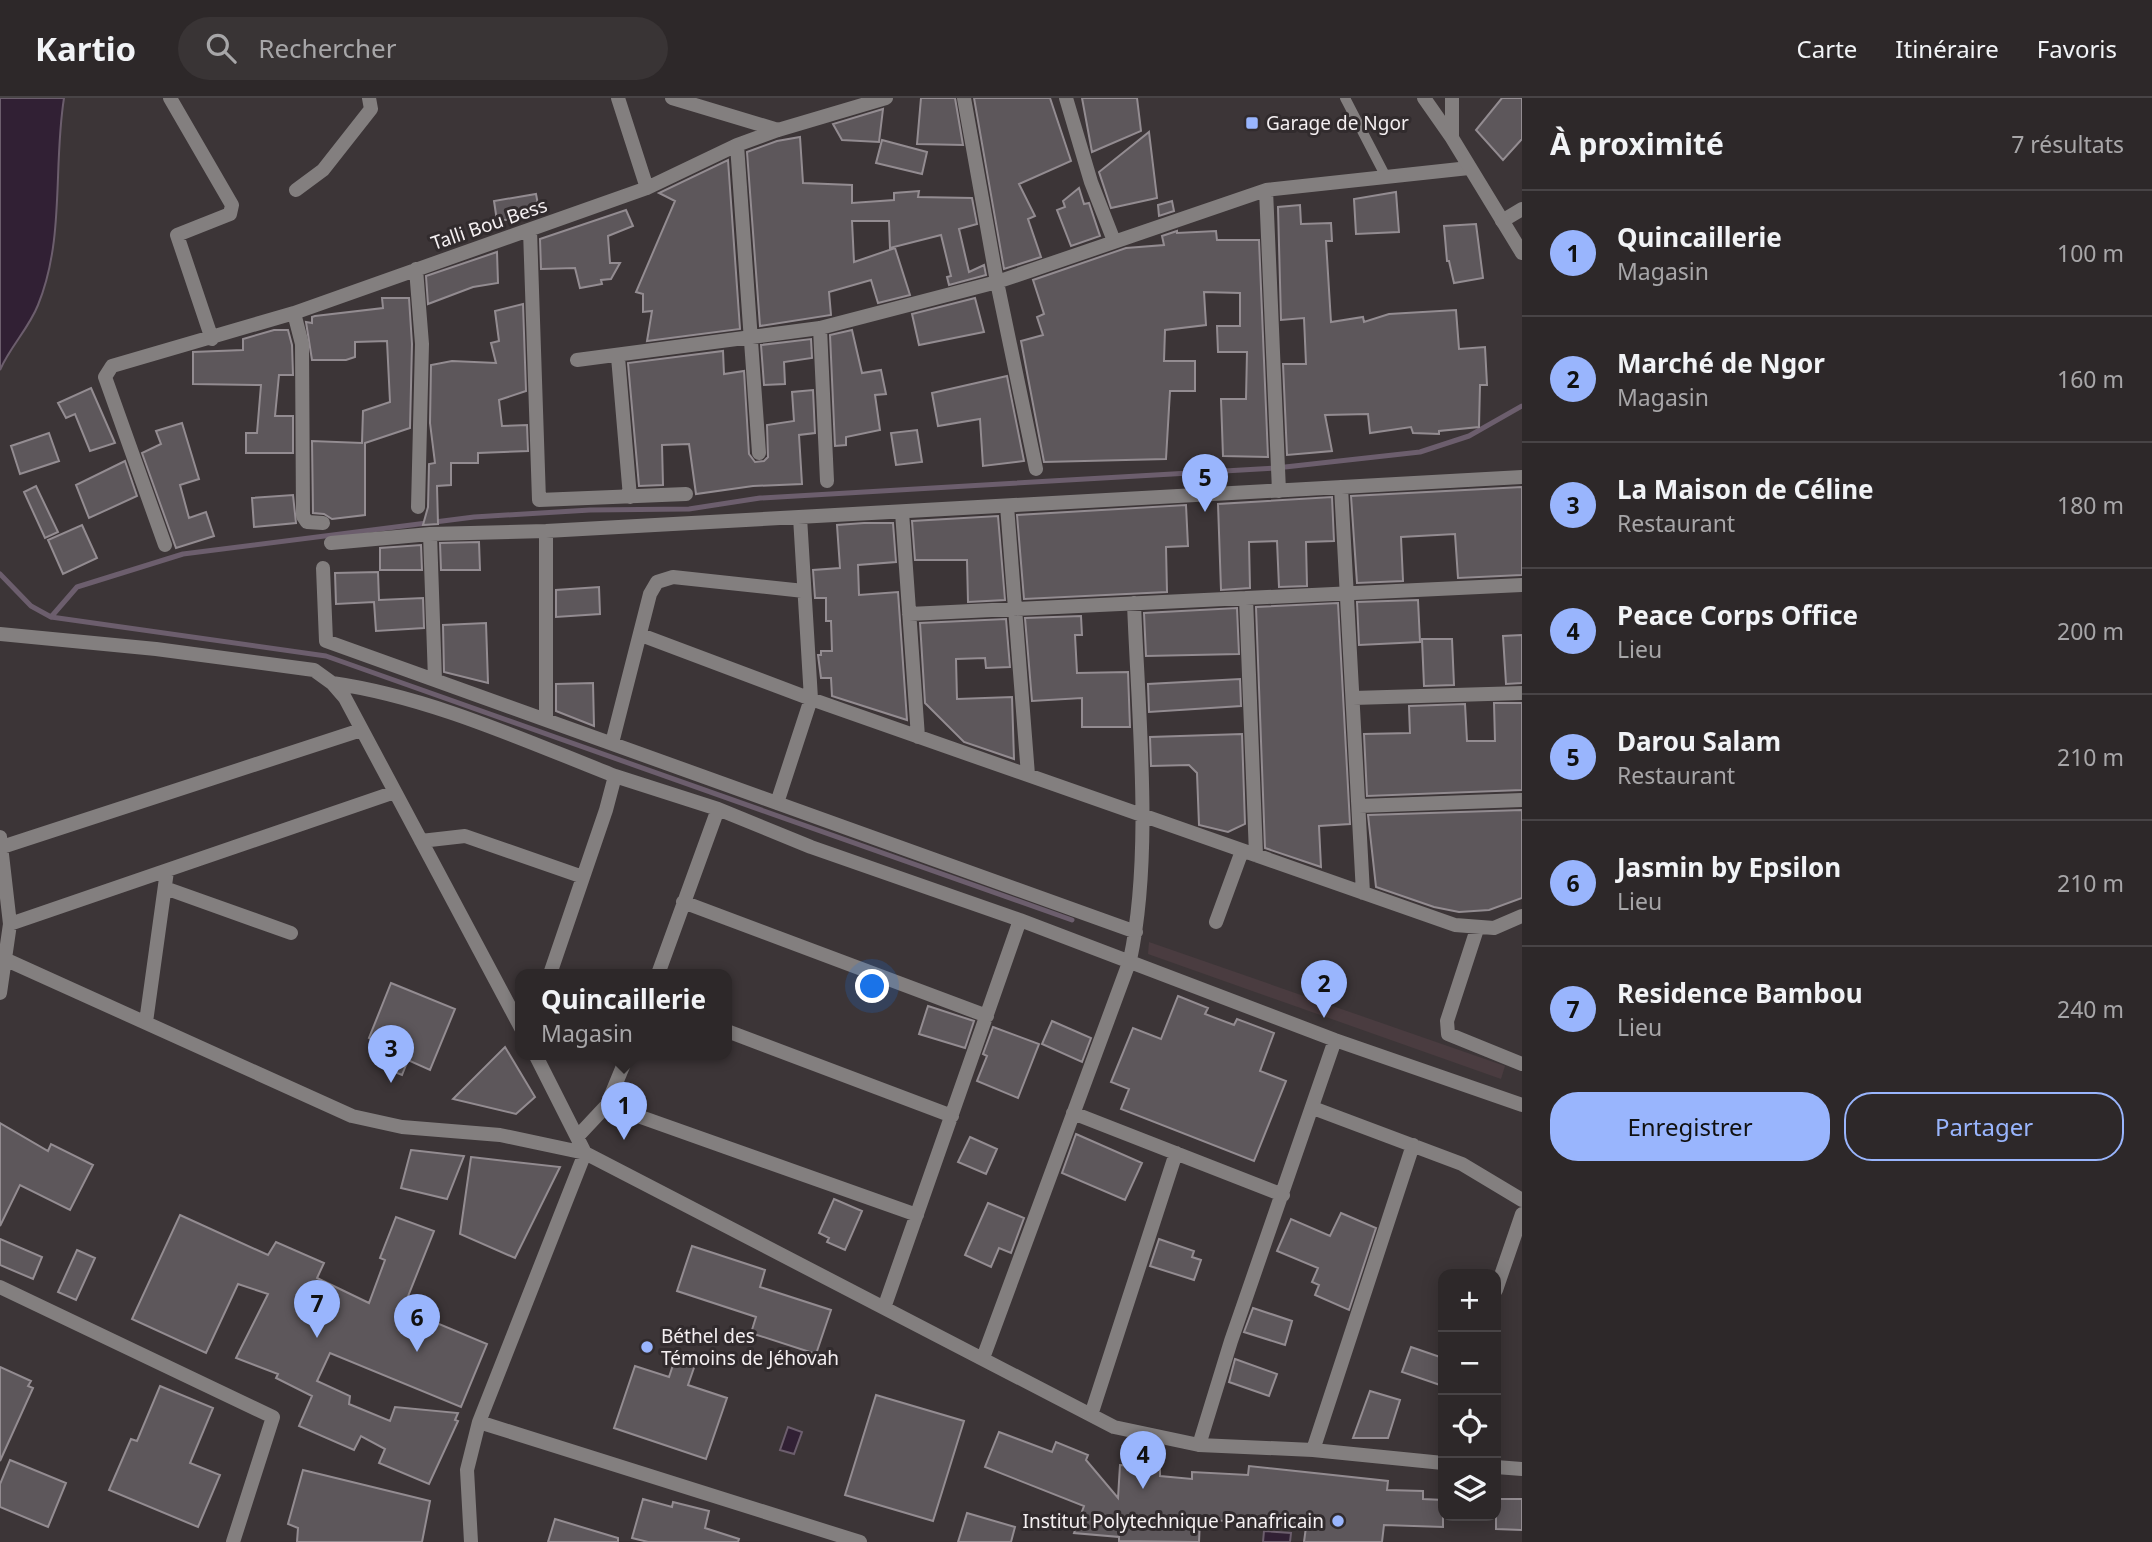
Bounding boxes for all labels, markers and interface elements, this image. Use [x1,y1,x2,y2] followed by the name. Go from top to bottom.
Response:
[178,17,668,80] search box
[35,26,136,71] text: Kartio
[202,29,240,67] icon: search
[258,30,396,66] text: Rechercher
[1797,32,1857,65] text: Carte
[1895,32,1999,65] text: Itinéraire
[2037,32,2117,65] text: Favoris
[1266,110,1409,136] place label: Garage de Ngor
[1244,115,1260,131] marker: Garage de Ngor
[1550,123,1724,164] text: À proximité
[2011,128,2124,160] text: 7 résultats
[427,192,551,256] street label: Talli Bou Bess
[1617,219,1782,255] text: Quincaillerie
[1566,237,1580,269] text: 1
[2057,237,2124,269] text: 100 m
[1617,255,1709,287] text: Magasin
[1617,345,1825,381] text: Marché de Ngor
[1566,363,1580,395] text: 2
[2057,363,2124,395] text: 160 m
[1617,381,1709,413] text: Magasin
[1182,454,1228,512] pin: 5
[1617,471,1874,507] text: La Maison de Céline
[1566,489,1580,521] text: 3
[2057,489,2124,521] text: 180 m
[1617,507,1735,539] text: Restaurant
[1617,597,1858,633] text: Peace Corps Office
[1566,615,1580,647] text: 4
[2057,615,2124,647] text: 200 m
[1617,633,1662,665] text: Lieu
[1617,723,1781,759] text: Darou Salam
[1566,741,1580,773] text: 5
[2057,741,2124,773] text: 210 m
[1617,759,1735,791] text: Restaurant
[1617,849,1841,885] text: Jasmin by Epsilon
[1566,867,1580,899] text: 6
[2057,867,2124,899] text: 210 m
[1617,885,1662,917] text: Lieu
[1301,960,1347,1018] pin: 2
[515,969,732,1060] popup
[855,969,889,1003] your location
[1617,975,1863,1011] text: Residence Bambou
[541,981,706,1017] text: Quincaillerie
[1566,993,1580,1025] text: 7
[2057,993,2124,1025] text: 240 m
[1617,1011,1662,1043] text: Lieu
[541,1017,633,1049] text: Magasin
[368,1025,414,1083] pin: 3
[601,1082,647,1140] pin: 1
[1550,1092,1830,1161] button: Enregistrer
[1844,1092,2124,1161] button: Partager
[1438,1269,1501,1521] map controls
[1438,1269,1501,1332] button: +
[294,1280,340,1338] pin: 7
[394,1294,440,1352] pin: 6
[661,1323,839,1371] place label: Béthel des Témoins de Jéhovah
[1438,1332,1501,1395] button: −
[639,1339,655,1355] marker: Béthel des Témoins de Jéhovah
[1438,1395,1501,1458] button: locate
[1120,1431,1166,1489] pin: 4
[1438,1458,1501,1521] button: layers
[1023,1508,1324,1534] place label: Institut Polytechnique Panafricain
[1330,1513,1346,1529] marker: Institut Polytechnique Panafricain

